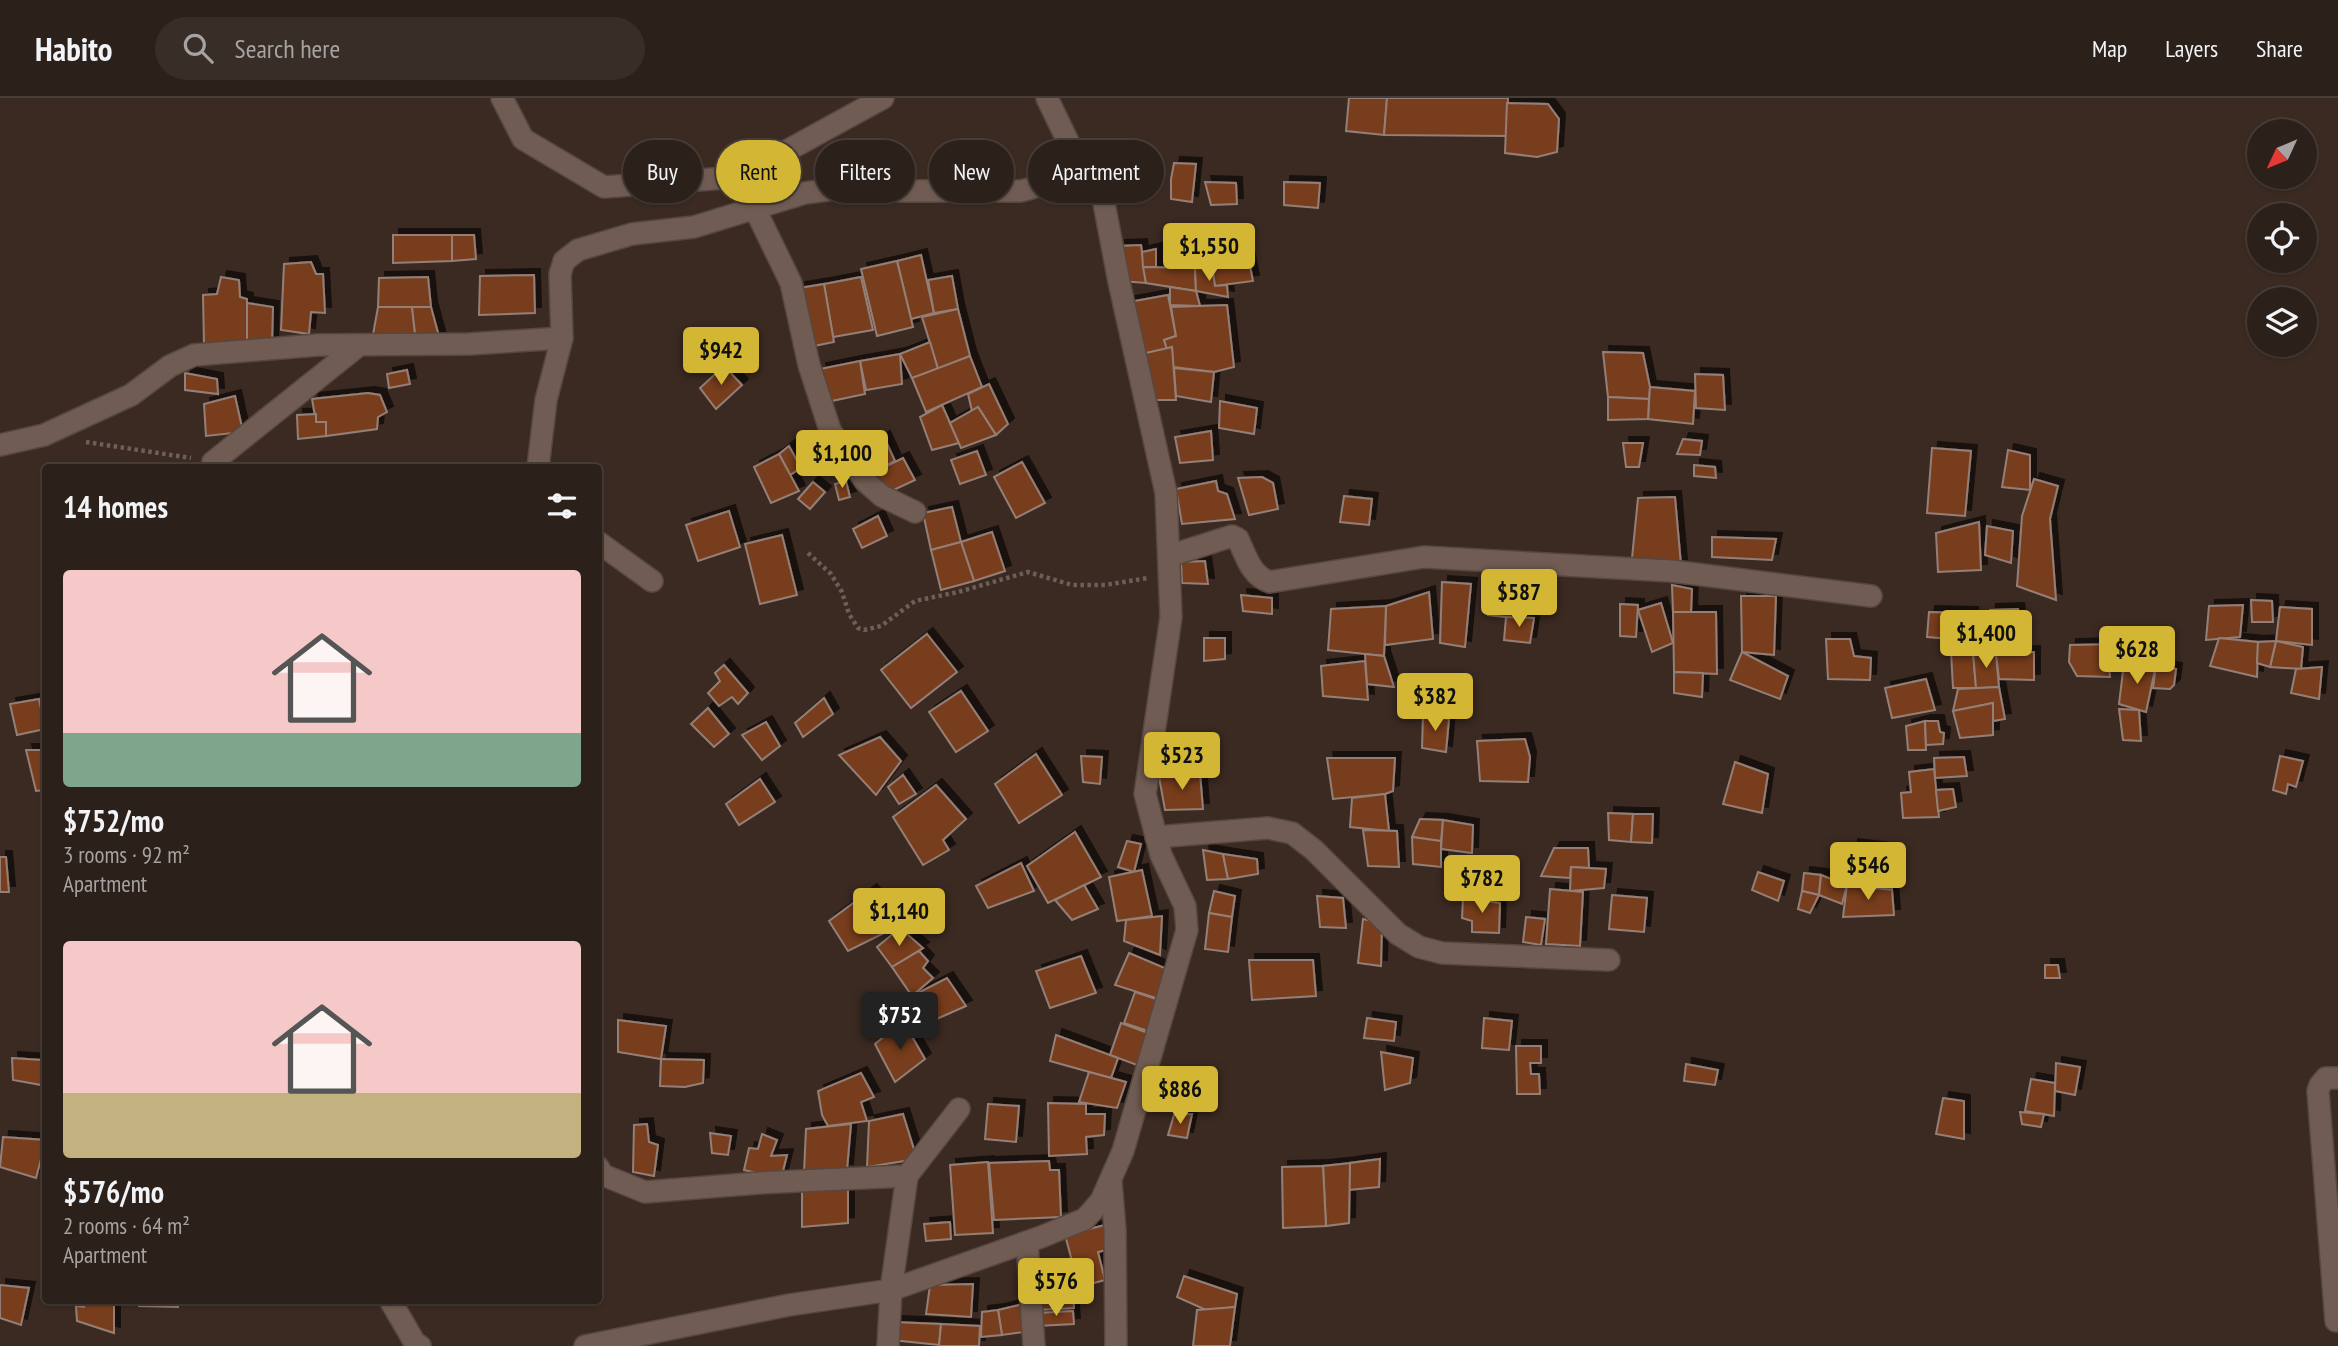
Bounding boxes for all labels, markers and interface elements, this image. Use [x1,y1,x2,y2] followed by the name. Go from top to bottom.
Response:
[155,17,645,80] search box
[35,27,113,70] text: Habito
[179,29,217,67] icon: search
[235,32,340,65] text: Search here
[2092,33,2127,64] text: Map
[2165,33,2218,64] text: Layers
[2256,33,2303,64] text: Share
[2247,119,2317,189] north arrow
[2247,119,2317,357] map controls
[623,140,702,203] chip: Buy
[716,140,801,203] chip: Rent
[815,140,915,203] chip: Filters
[929,140,1014,203] chip: New
[1028,140,1164,203] chip: Apartment
[2247,203,2317,273] button: locate
[1152,223,1266,283] pin: $1,550
[1179,231,1239,260] text: $1,550
[2247,287,2317,357] button: layers
[680,328,762,387] pin: $942
[699,335,743,364] text: $942
[785,430,899,490] pin: $1,100
[812,438,872,467] text: $1,100
[63,487,168,526] text: 14 homes
[543,487,581,525] icon: filters
[1478,570,1560,629] pin: $587
[1497,577,1541,606] text: $587
[1929,610,2043,670] pin: $1,400
[259,615,385,741] icon: home
[1956,618,2016,647] text: $1,400
[2096,626,2178,686] pin: $628
[2115,634,2159,663] text: $628
[1394,674,1476,733] pin: $382
[1413,681,1457,710] text: $382
[1141,732,1223,792] pin: $523
[1160,740,1204,769] text: $523
[63,801,164,840] text: $752/mo
[63,840,190,869] text: 3 rooms · 92 m²
[1827,842,1909,902] pin: $546
[1846,850,1890,879] text: $546
[1441,856,1523,915] pin: $782
[1460,863,1504,892] text: $782
[63,869,147,898] text: Apartment
[842,888,956,948] pin: $1,140
[869,896,929,925] text: $1,140
[259,986,385,1112] icon: home
[859,992,941,1052] pin: $752
[878,1000,922,1029] text: $752
[1139,1066,1221,1126] pin: $886
[1158,1074,1202,1103] text: $886
[63,1172,164,1211] text: $576/mo
[63,1211,190,1240] text: 2 rooms · 64 m²
[63,1240,147,1269] text: Apartment
[1015,1258,1097,1318] pin: $576
[1034,1266,1078,1295] text: $576

